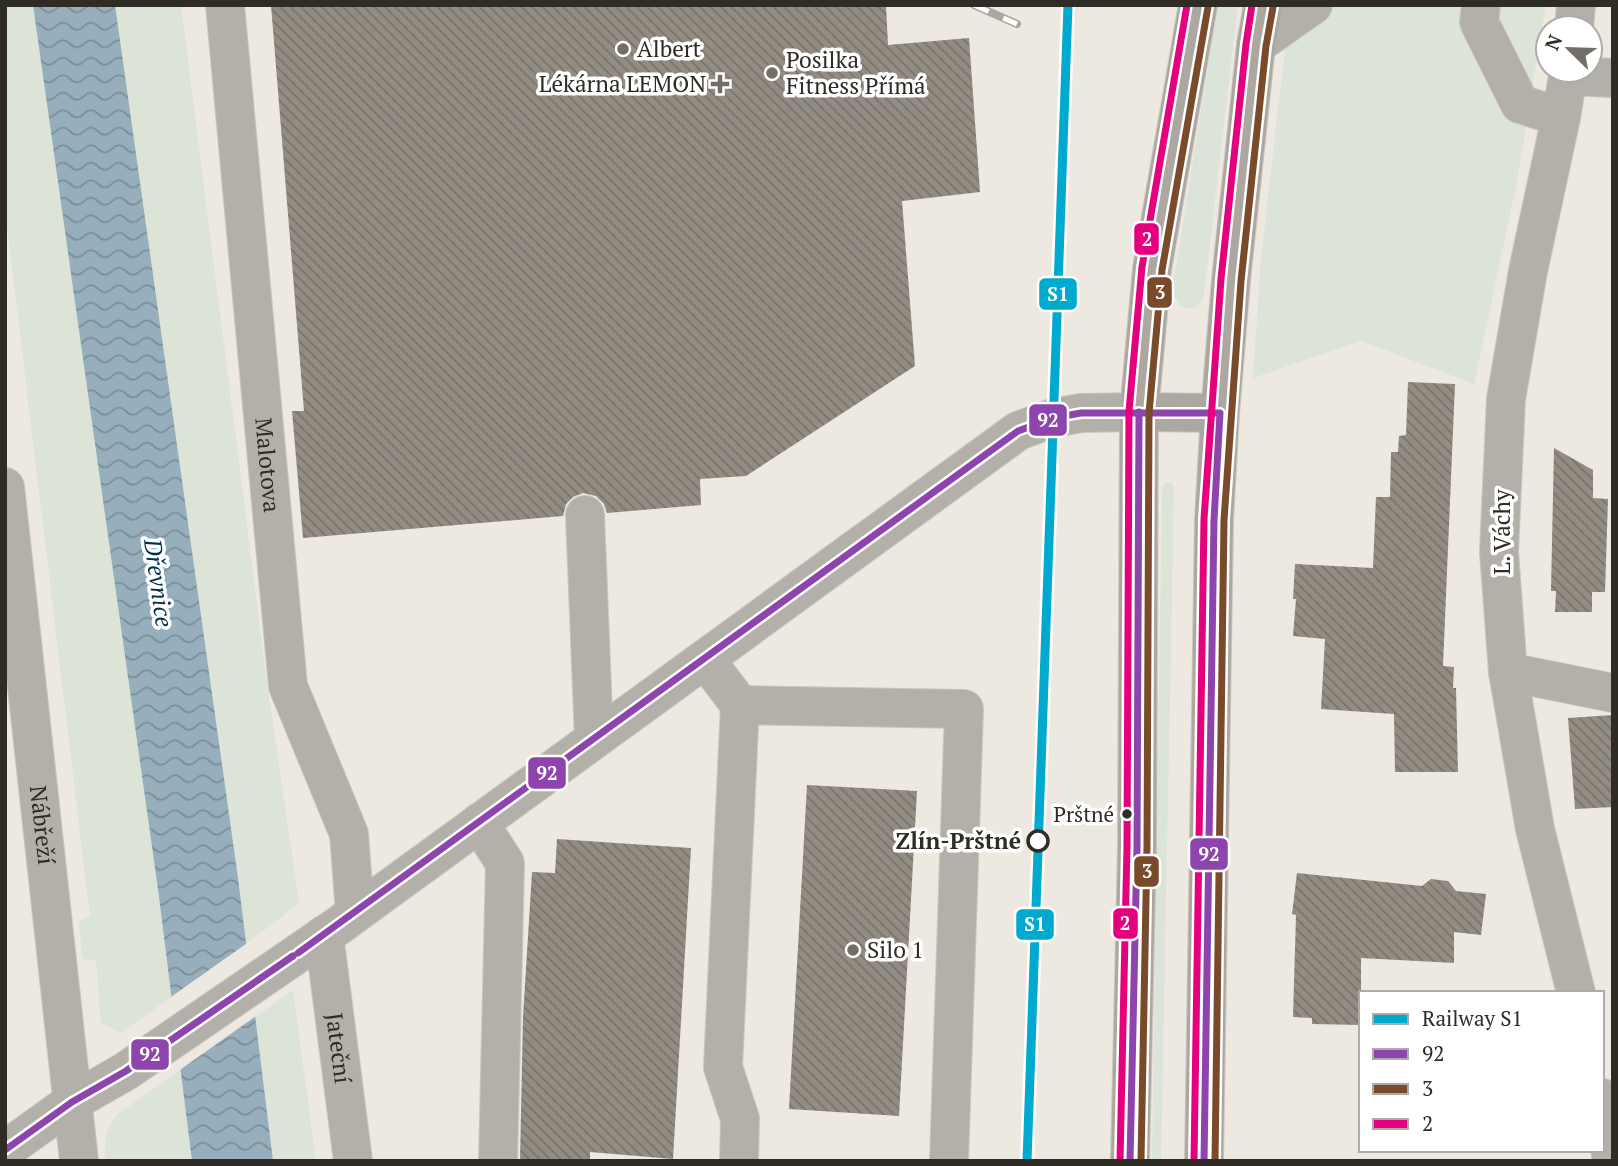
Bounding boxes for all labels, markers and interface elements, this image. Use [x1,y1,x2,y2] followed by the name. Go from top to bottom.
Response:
[1534,14,1604,84] north arrow
[1539,30,1567,54] text: N
[637,33,702,64] place label: Albert
[615,41,631,57] marker: Albert
[786,44,926,101] place label: Posilka Fitness Přímá
[764,65,780,81] marker: Posilka Fitness Přímá
[539,68,706,99] place label: Lékárna LEMON
[712,76,728,92] marker: Lékárna LEMON
[1133,222,1160,256] line badge: 2
[1142,226,1152,251] text: 2
[1146,276,1173,309] line badge: 3
[1038,277,1078,311] line badge: S1
[1155,279,1165,304] text: 3
[1047,281,1069,306] text: S1
[1028,403,1068,437] line badge: 92
[1037,407,1059,432] text: 92
[248,416,288,514] street label: Malotova
[1486,489,1517,575] street label: L. Váchy
[137,536,181,629] water label: Dřevnice
[527,756,567,790] line badge: 92
[536,760,558,785] text: 92
[23,784,62,866] street label: Nábřeží
[1054,800,1114,828] place label: Prštné
[1120,807,1134,821] marker: Prštné
[896,825,1021,856] place label: Zlín-Prštné
[1027,830,1049,852] marker: Zlín-Prštné
[1189,837,1229,871] line badge: 92
[1198,841,1220,866] text: 92
[1133,855,1160,888] line badge: 3
[1142,858,1152,883] text: 3
[1112,907,1139,940] line badge: 2
[1015,908,1055,941] line badge: S1
[1120,910,1130,935] text: 2
[1024,911,1046,936] text: S1
[867,934,924,965] place label: Silo 1
[845,942,861,958] marker: Silo 1
[1359,991,1604,1152] legend
[1422,1004,1523,1032] text: Railway S1
[319,1011,359,1085] street label: Jateční
[130,1038,170,1071] line badge: 92
[1422,1039,1444,1067] text: 92
[139,1041,161,1066] text: 92
[1422,1074,1433,1102] text: 3
[1422,1109,1433,1137] text: 2

